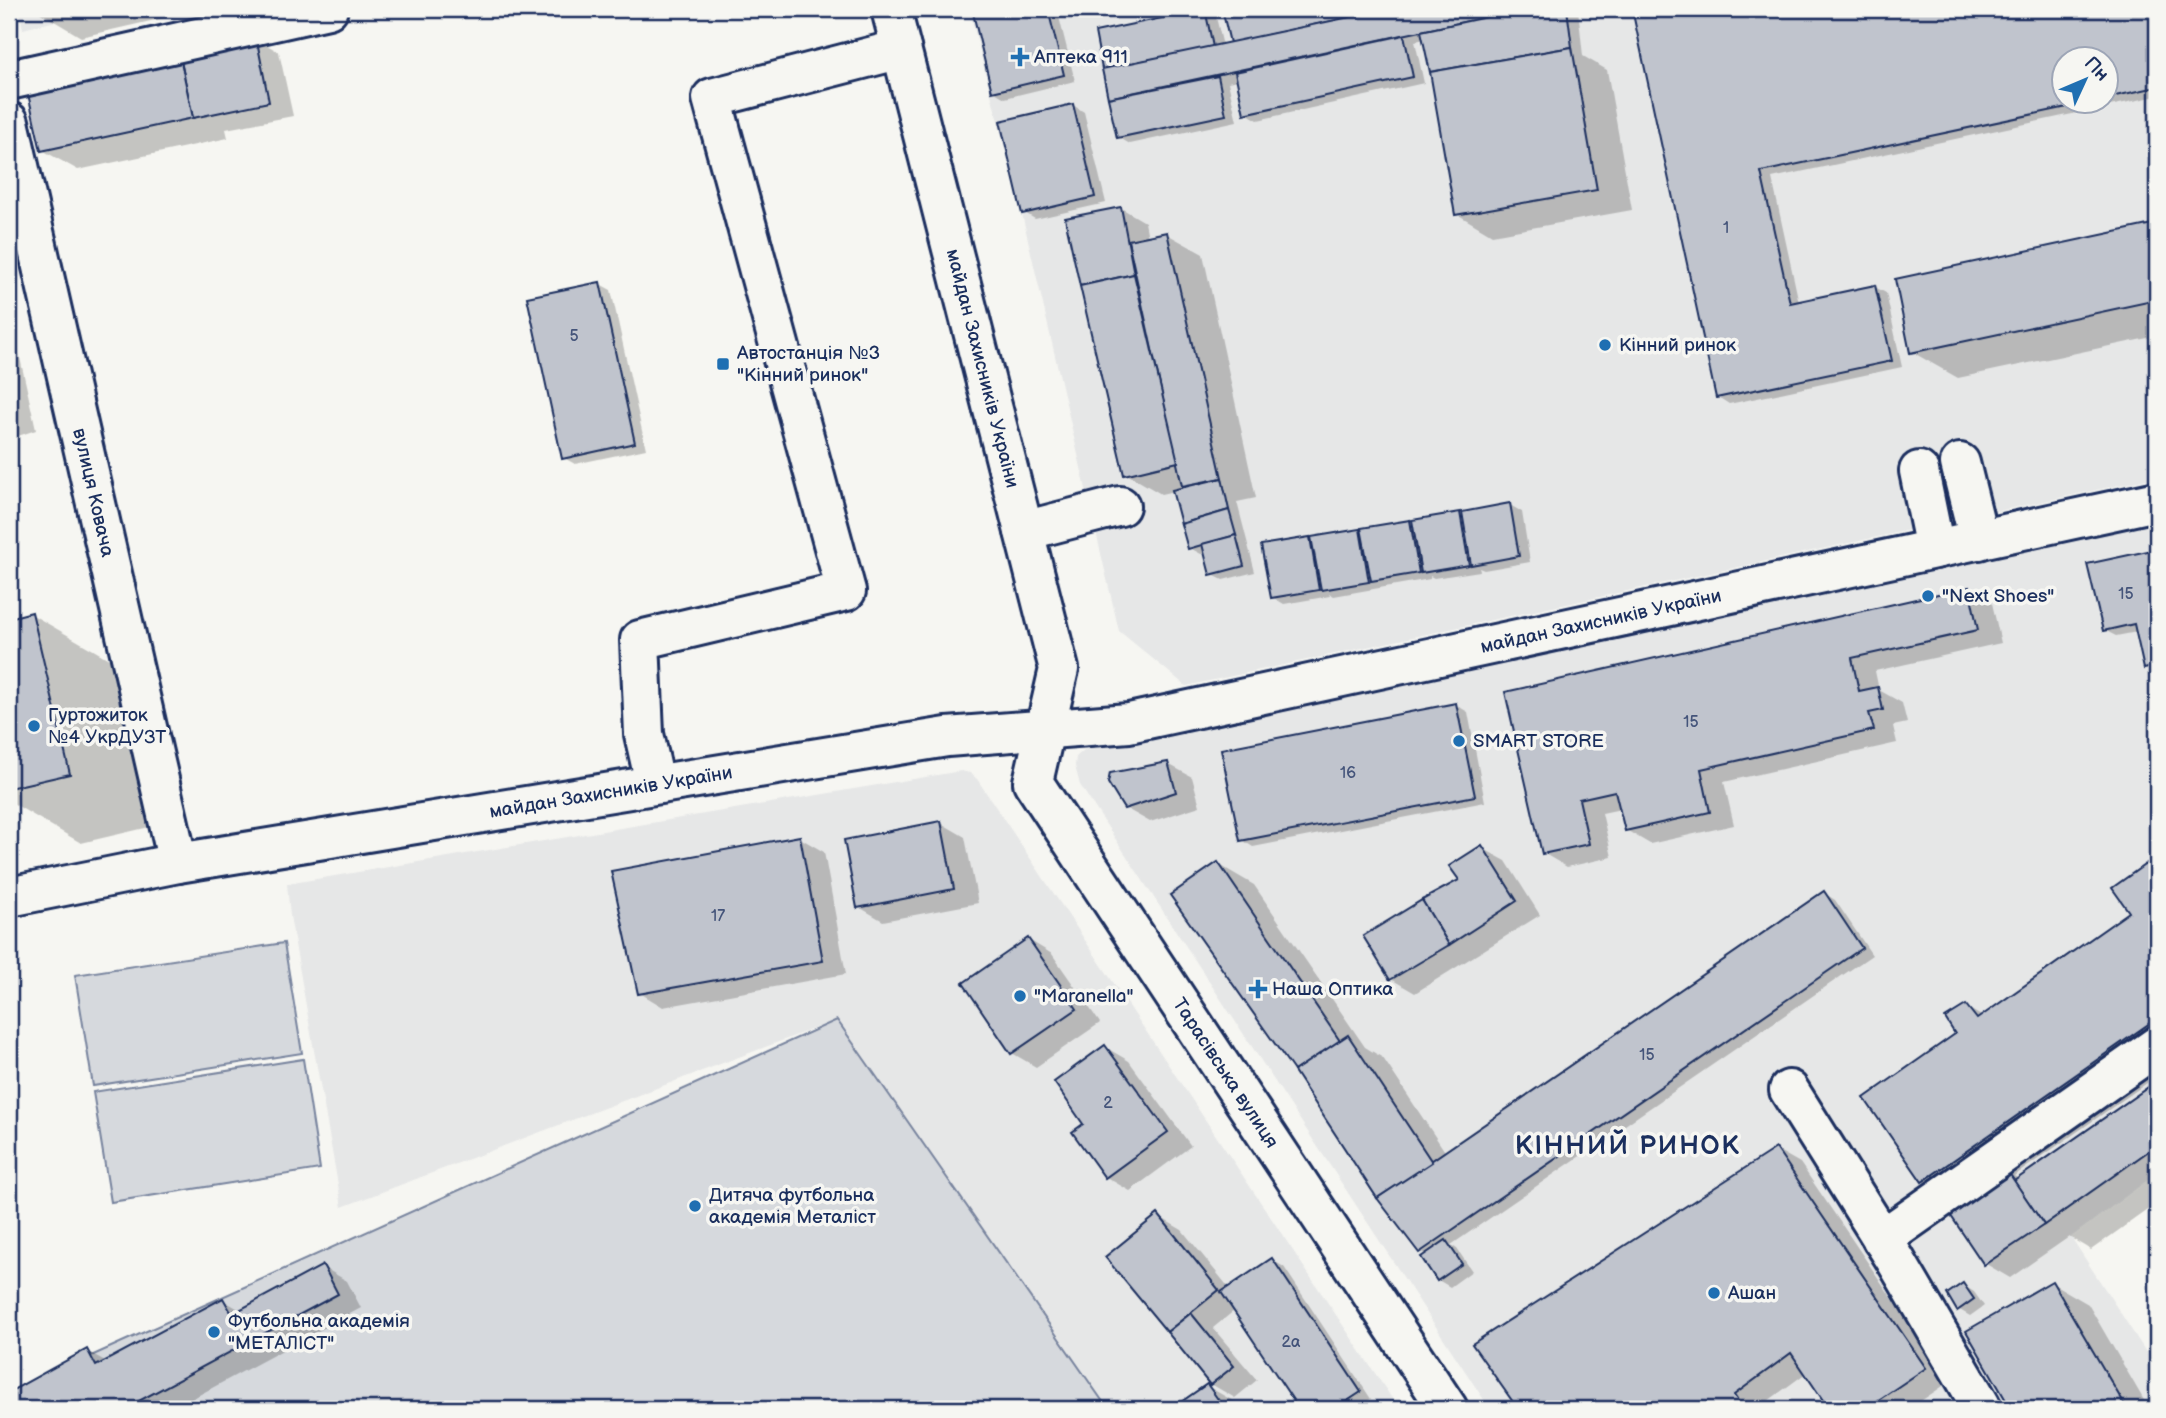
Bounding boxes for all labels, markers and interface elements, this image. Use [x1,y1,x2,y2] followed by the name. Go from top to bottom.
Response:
[1033,46,1128,69] place label: Аптека 911
[2050,46,2120,116] north arrow
[1012,49,1028,65] marker: Аптека 911
[2079,52,2113,86] text: Пн
[1723,219,1729,238] house number: 1
[941,247,1024,491] street label: майдан Захисників України
[569,327,579,346] house number: 5
[1619,334,1736,357] place label: Кінний ринок
[1597,337,1613,353] marker: Кінний ринок
[736,342,880,387] place label: Автостанція №3 "Кінний ринок"
[715,356,731,372] marker: Автостанція №3 "Кінний ринок"
[68,426,119,559] street label: вулиця Ковача
[1478,584,1724,658] street label: майдан Захисників України
[1942,585,2054,608] place label: "Next Shoes"
[2118,585,2134,604] house number: 15
[1920,588,1936,604] marker: "Next Shoes"
[48,704,166,749] place label: Гуртожиток №4 УкрДУЗТ
[1683,713,1699,732] house number: 15
[26,718,42,734] marker: Гуртожиток №4 УкрДУЗТ
[1473,730,1604,753] place label: SMART STORE
[1451,733,1467,749] marker: SMART STORE
[488,761,734,823] street label: майдан Захисників України
[1340,764,1356,783] house number: 16
[711,907,725,926] house number: 17
[1272,978,1393,1001] place label: Наша Оптика
[1250,981,1266,997] marker: Наша Оптика
[1034,985,1134,1008] place label: "Maranella"
[1012,988,1028,1004] marker: "Maranella"
[1168,994,1284,1152] street label: Тарасівська вулиця
[1639,1046,1655,1065] house number: 15
[1103,1094,1113,1113] house number: 2
[1515,1129,1741,1162] district label: КІННИЙ РИНОК
[709,1184,876,1229] place label: Дитяча футбольна академія Металіст
[687,1198,703,1214] marker: Дитяча футбольна академія Металіст
[1727,1282,1776,1305] place label: Ашан
[1706,1285,1722,1301] marker: Ашан
[228,1310,410,1355] place label: Футбольна академія "МЕТАЛІСТ"
[206,1324,222,1340] marker: Футбольна академія "МЕТАЛІСТ"
[1282,1333,1301,1352] house number: 2а

